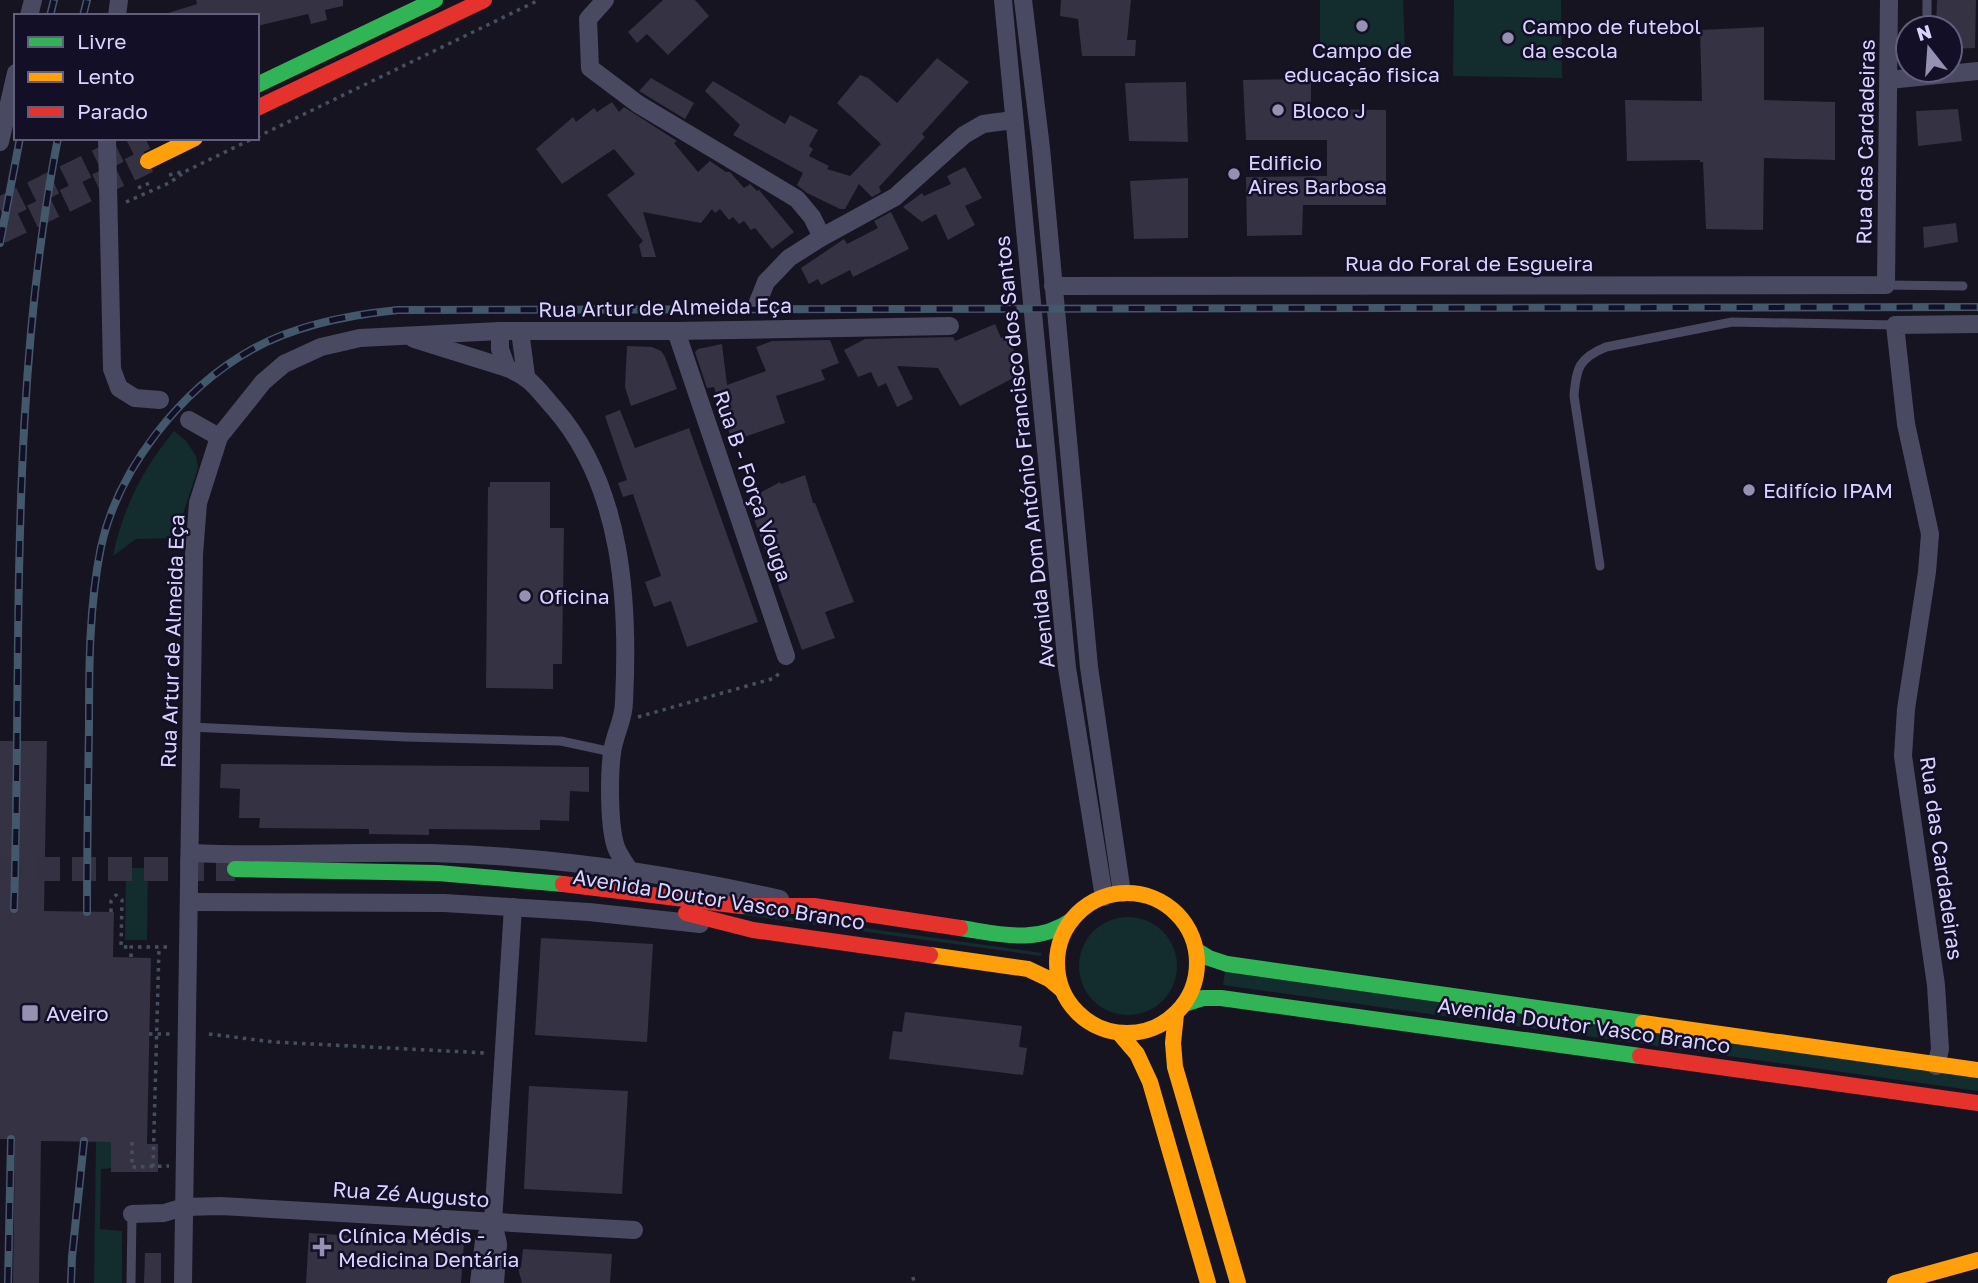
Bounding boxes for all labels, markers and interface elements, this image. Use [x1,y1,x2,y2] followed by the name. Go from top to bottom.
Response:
[1522,13,1701,63] place label: Campo de futebol da escola
[14,14,259,140] legend
[1894,14,1964,84] north arrow
[1354,18,1370,34] marker: Campo de educação fisica
[1914,19,1934,45] text: N
[77,28,127,54] text: Livre
[1500,30,1516,46] marker: Campo de futebol da escola
[1284,37,1440,87] place label: Campo de educação fisica
[1850,39,1880,245] street label: Rua das Cardadeiras
[77,63,135,89] text: Lento
[1292,97,1366,123] place label: Bloco J
[77,98,148,124] text: Parado
[1270,102,1286,118] marker: Bloco J
[1248,149,1387,199] place label: Edificio Aires Barbosa
[1226,166,1242,182] marker: Edificio Aires Barbosa
[988,234,1060,670] street label: Avenida Dom António Francisco dos Santos
[1345,250,1593,276] street label: Rua do Foral de Esgueira
[538,292,792,322] street label: Rua Artur de Almeida Eça
[708,387,798,585] street label: Rua B - Força Vouga
[1763,477,1893,503] place label: Edifício IPAM
[1741,482,1757,498] marker: Edifício IPAM
[155,514,189,768] street label: Rua Artur de Almeida Eça
[539,583,610,609] place label: Oficina
[517,588,533,604] marker: Oficina
[1915,754,1969,962] street label: Rua das Cardadeiras
[571,863,867,935] street label: Avenida Doutor Vasco Branco
[1436,992,1732,1058] street label: Avenida Doutor Vasco Branco
[46,1000,109,1026] place label: Aveiro
[20,1003,40,1023] marker: Aveiro
[332,1176,490,1212] street label: Rua Zé Augusto
[338,1222,519,1272] place label: Clínica Médis - Medicina Dentária
[312,1237,332,1257] marker: Clínica Médis - Medicina Dentária

